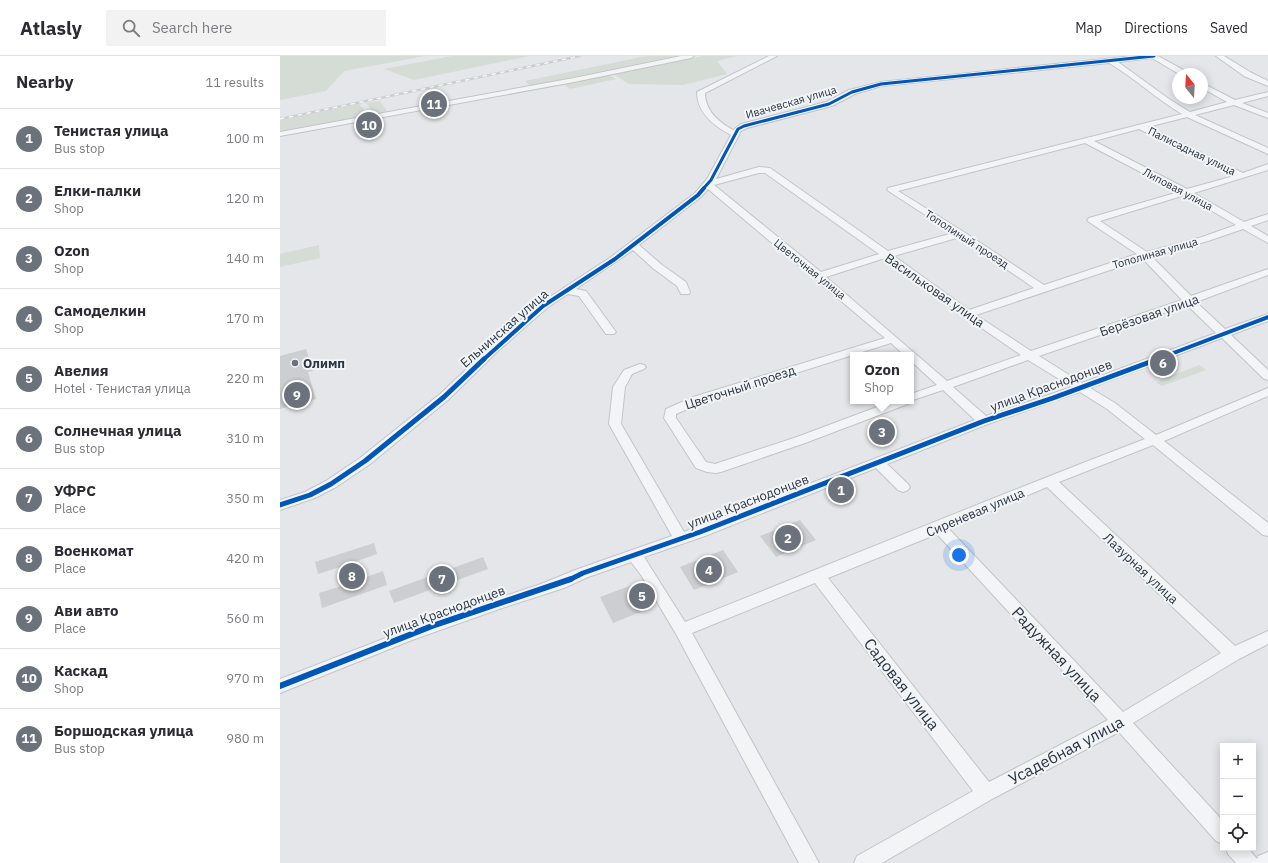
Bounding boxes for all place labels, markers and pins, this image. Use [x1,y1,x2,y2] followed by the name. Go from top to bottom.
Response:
[421,89,447,119] pin: 11
[356,110,382,140] pin: 10
[1150,348,1176,378] pin: 6
[303,355,345,372] place label: Олимп
[290,358,300,368] marker: Олимп
[284,380,310,410] pin: 9
[869,417,895,447] pin: 3
[828,475,854,505] pin: 1
[775,523,801,553] pin: 2
[696,555,722,585] pin: 4
[339,561,365,591] pin: 8
[429,564,455,594] pin: 7
[629,581,655,611] pin: 5

